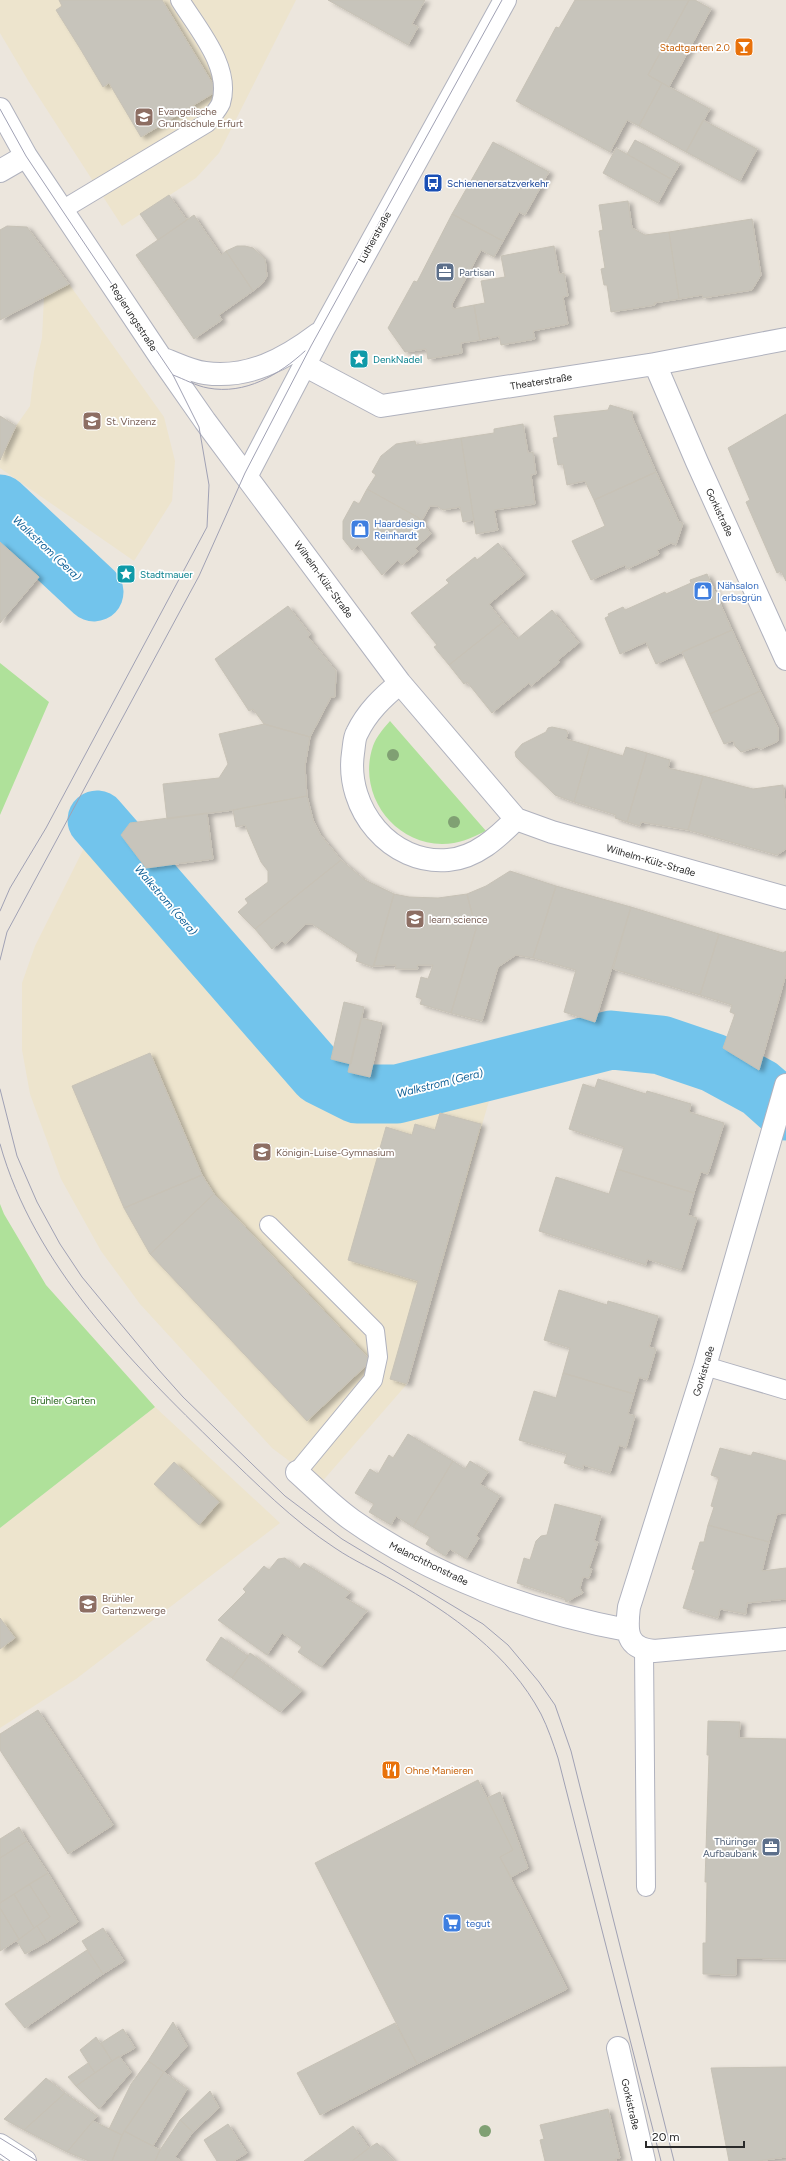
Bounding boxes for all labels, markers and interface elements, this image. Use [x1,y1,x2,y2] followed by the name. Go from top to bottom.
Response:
[733,36,755,58] bar icon: Stadtgarten 2.0
[660,41,730,54] place label: Stadtgarten 2.0
[158,105,243,130] place label: Evangelische Grundschule Erfurt
[133,106,155,128] school or university icon: Evangelische Grundschule Erfurt
[422,172,444,194] bus stop icon: Schienenersatzverkehr
[447,177,550,190] place label: Schienenersatzverkehr
[355,209,394,265] street label: Lutherstraße
[434,261,456,283] office icon: Partisan
[459,266,495,279] place label: Partisan
[107,281,161,354] street label: Regierungsstraße
[348,348,370,370] place icon: DenkNadel
[373,353,422,366] place label: DenkNadel
[509,370,573,393] street label: Theaterstraße
[81,410,103,432] school or university icon: St. Vinzenz
[106,415,156,428] place label: St. Vinzenz
[703,486,737,539] street label: Gorkistraße
[10,513,83,583] water label: Walkstrom (Gera)
[374,517,425,542] place label: Haardesign Reinhardt
[349,518,371,540] shop icon: Haardesign Reinhardt
[291,538,356,621] street label: Wilhelm-Külz-Straße
[115,563,137,585] place icon: Stadtmauer
[140,568,193,581] place label: Stadtmauer
[717,579,762,604] place label: Nähsalon | erbsgrün
[692,580,714,602] shop icon: Nähsalon | erbsgrün
[605,841,698,880] street label: Wilhelm-Külz-Straße
[132,863,200,938] water label: Walkstrom (Gera)
[404,908,426,930] school or university icon: learn science
[429,913,488,926] place label: learn science
[396,1066,485,1100] water label: Walkstrom (Gera)
[251,1141,273,1163] school or university icon: Königin-Luise-Gymnasium
[276,1146,394,1159] place label: Königin-Luise-Gymnasium
[690,1344,717,1398] street label: Gorkistraße
[30,1394,96,1407] park label: Brühler Garten
[387,1539,471,1588] street label: Melanchthonstraße
[102,1592,166,1617] place label: Brühler Gartenzwerge
[77,1593,99,1615] school or university icon: Brühler Gartenzwerge
[380,1759,402,1781] restaurant icon: Ohne Manieren
[405,1764,474,1777] place label: Ohne Manieren
[703,1835,758,1860] place label: Thüringer Aufbaubank
[760,1836,782,1858] office icon: Thüringer Aufbaubank
[441,1912,463,1934] supermarket icon: tegut
[466,1917,491,1930] place label: tegut
[618,2077,643,2131] street label: Gorkistraße
[646,2123,744,2149] scale bar
[652,2130,680,2144] text: 20 m

